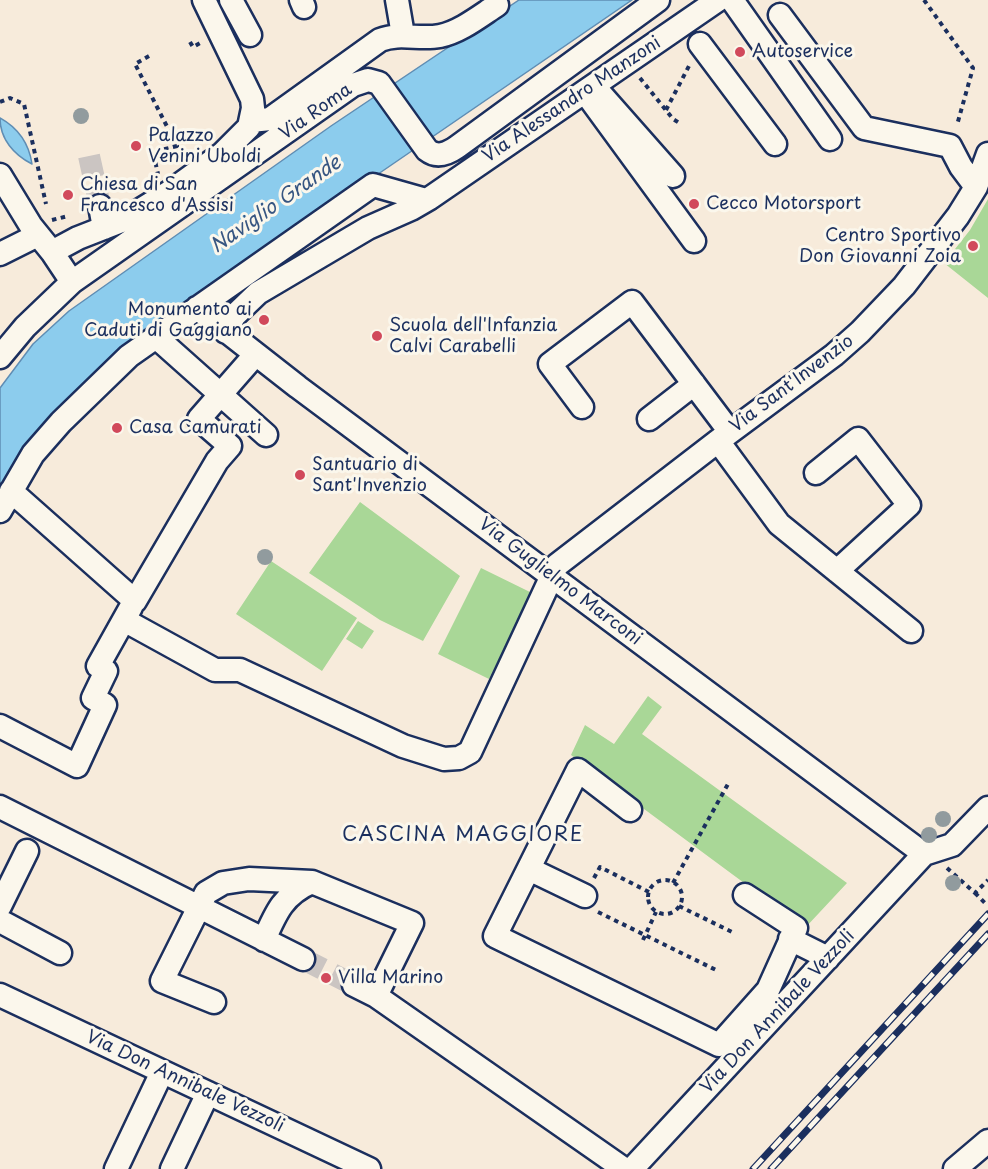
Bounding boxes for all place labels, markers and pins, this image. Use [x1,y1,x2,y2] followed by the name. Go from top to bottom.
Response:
[752,41,853,63] place label: Autoservice
[733,45,747,59] marker: Autoservice
[148,125,261,168] place label: Palazzo Venini Uboldi
[129,139,143,153] marker: Palazzo Venini Uboldi
[80,174,234,216] place label: Chiesa di San Francesco d'Assisi
[61,188,75,202] marker: Chiesa di San Francesco d'Assisi
[706,193,861,215] place label: Cecco Motorsport
[687,197,701,211] marker: Cecco Motorsport
[799,225,961,268] place label: Centro Sportivo Don Giovanni Zoia
[966,239,980,253] marker: Centro Sportivo Don Giovanni Zoia
[84,299,252,342] place label: Monumento ai Caduti di Gaggiano
[257,313,271,327] marker: Monumento ai Caduti di Gaggiano
[389,315,557,358] place label: Scuola dell'Infanzia Calvi Carabelli
[370,329,384,343] marker: Scuola dell'Infanzia Calvi Carabelli
[129,417,262,439] place label: Casa Camurati
[110,421,124,435] marker: Casa Camurati
[312,454,427,496] place label: Santuario di Sant'Invenzio
[293,468,307,482] marker: Santuario di Sant'Invenzio
[338,967,443,989] place label: Villa Marino
[319,971,333,985] marker: Villa Marino

